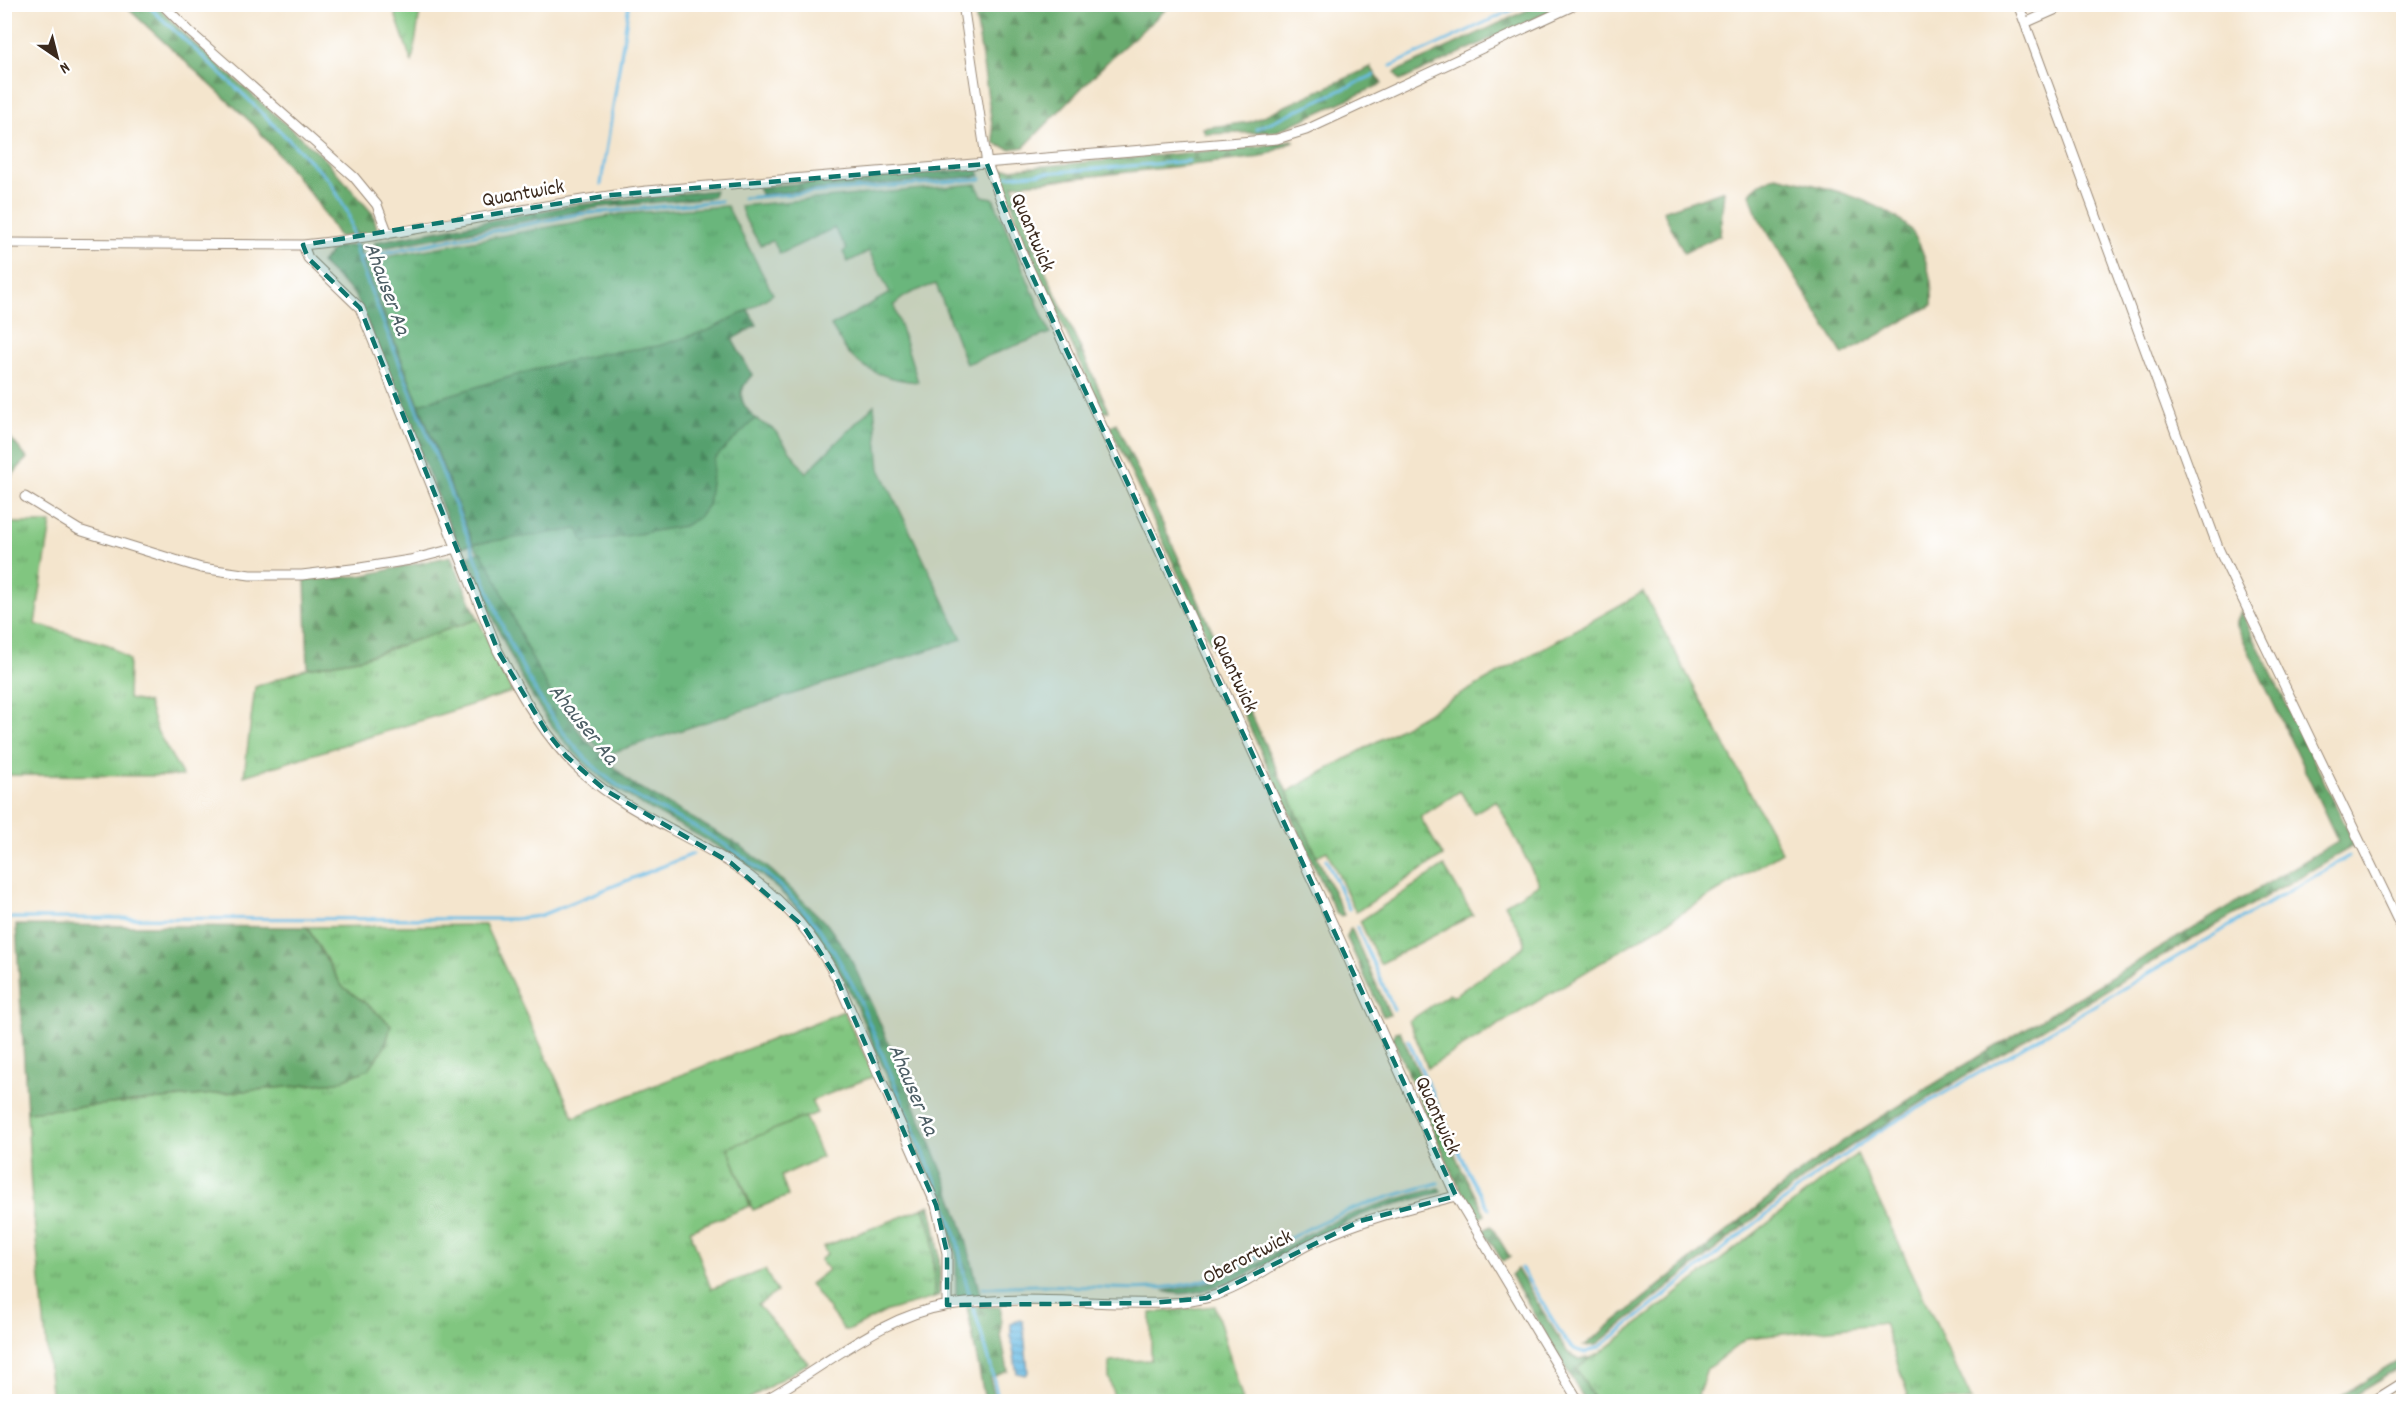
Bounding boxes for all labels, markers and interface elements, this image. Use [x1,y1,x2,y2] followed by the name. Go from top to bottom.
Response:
[27,27,87,87] north arrow
[54,56,74,79] text: N
[480,173,567,217] street label: Quantwick
[1001,189,1061,277] street label: Quantwick
[355,239,417,341] water label: Ahauser Aa
[1202,630,1264,718] street label: Quantwick
[540,678,626,774] water label: Ahauser Aa
[879,1040,946,1142] water label: Ahauser Aa
[1406,1072,1467,1160] street label: Quantwick
[1198,1223,1299,1294] street label: Oberortwick

